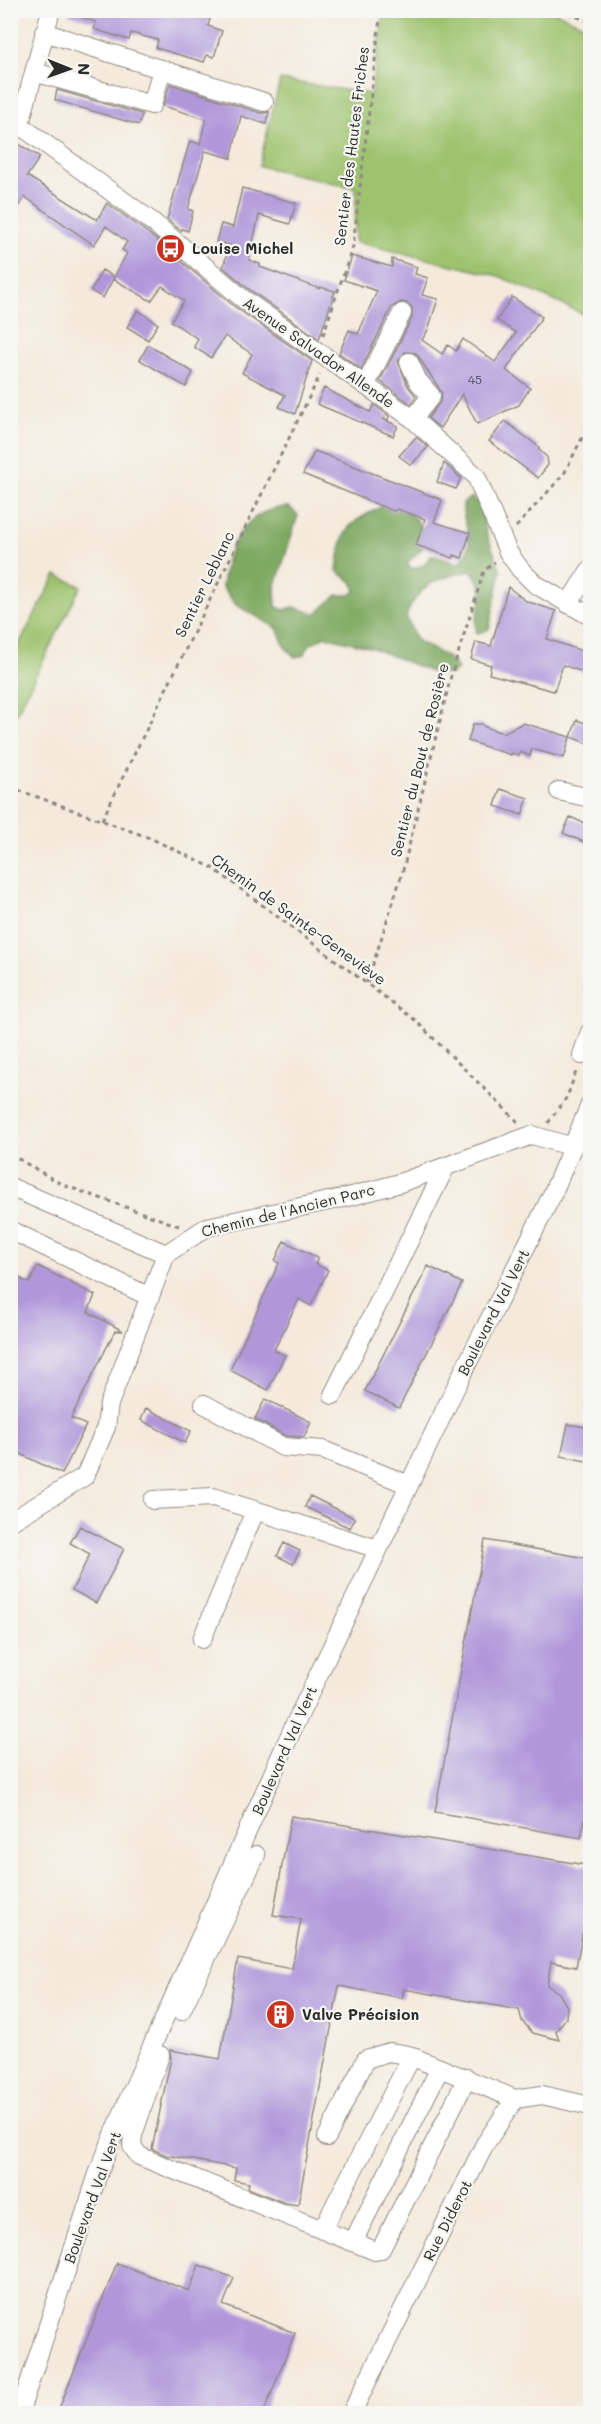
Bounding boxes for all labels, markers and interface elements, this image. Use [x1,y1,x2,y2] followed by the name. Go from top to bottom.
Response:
[39,39,99,99] north arrow
[329,45,373,247] street label: Sentier des Hautes Friches
[74,63,95,76] text: N
[155,232,187,264] bus stop icon: Louise Michel
[192,238,293,258] place label: Louise Michel
[239,292,399,412] street label: Avenue Salvador Allende
[468,371,482,387] house number: 45
[170,527,238,640] street label: Sentier Leblanc
[385,661,453,859] street label: Sentier du Bout de Rosière
[208,849,390,989] street label: Chemin de Sainte-Geneviève
[199,1179,377,1241] street label: Chemin de l'Ancien Parc
[452,1245,534,1379] street label: Boulevard Val Vert
[247,1682,321,1818] street label: Boulevard Val Vert
[265,1998,297,2030] building icon: Valve Précision
[302,2004,419,2024] place label: Valve Précision
[59,2128,125,2266] street label: Boulevard Val Vert
[418,2176,476,2264] street label: Rue Diderot

